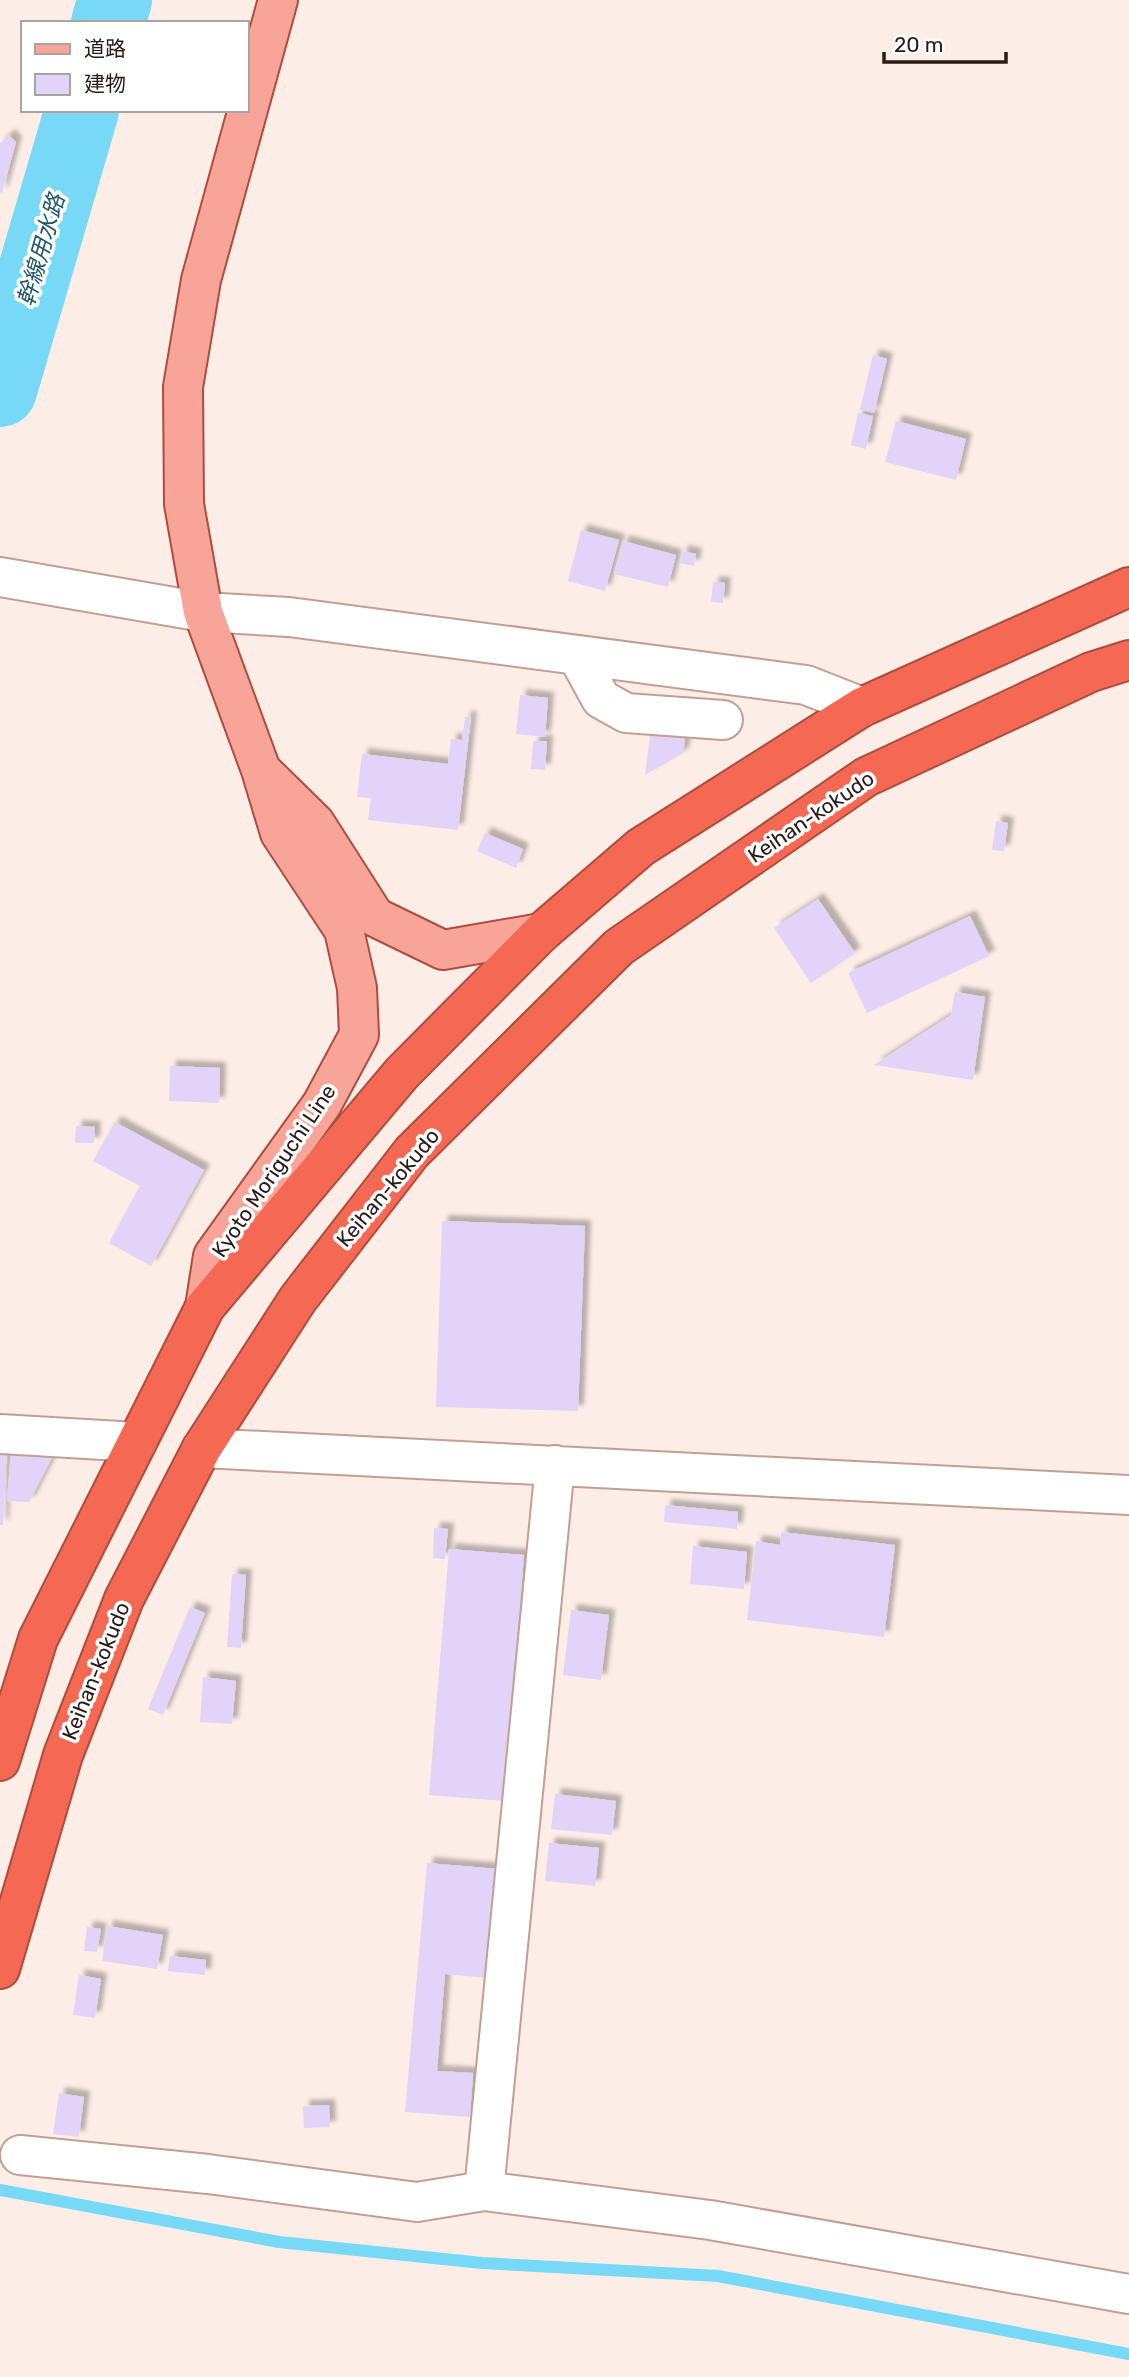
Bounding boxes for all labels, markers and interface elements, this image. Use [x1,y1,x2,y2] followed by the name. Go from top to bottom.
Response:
[21,21,248,112] legend
[884,21,1006,65] scale bar
[894,32,943,57] text: 20 m
[84,36,126,61] text: 道路
[84,71,126,96] text: 建物
[12,189,71,309] water label: 幹線用水路
[743,765,878,868] street label: Keihan-kokudo
[206,1080,341,1262] street label: Kyoto Moriguchi Line
[331,1124,444,1252] street label: Keihan-kokudo
[57,1598,135,1743] street label: Keihan-kokudo

